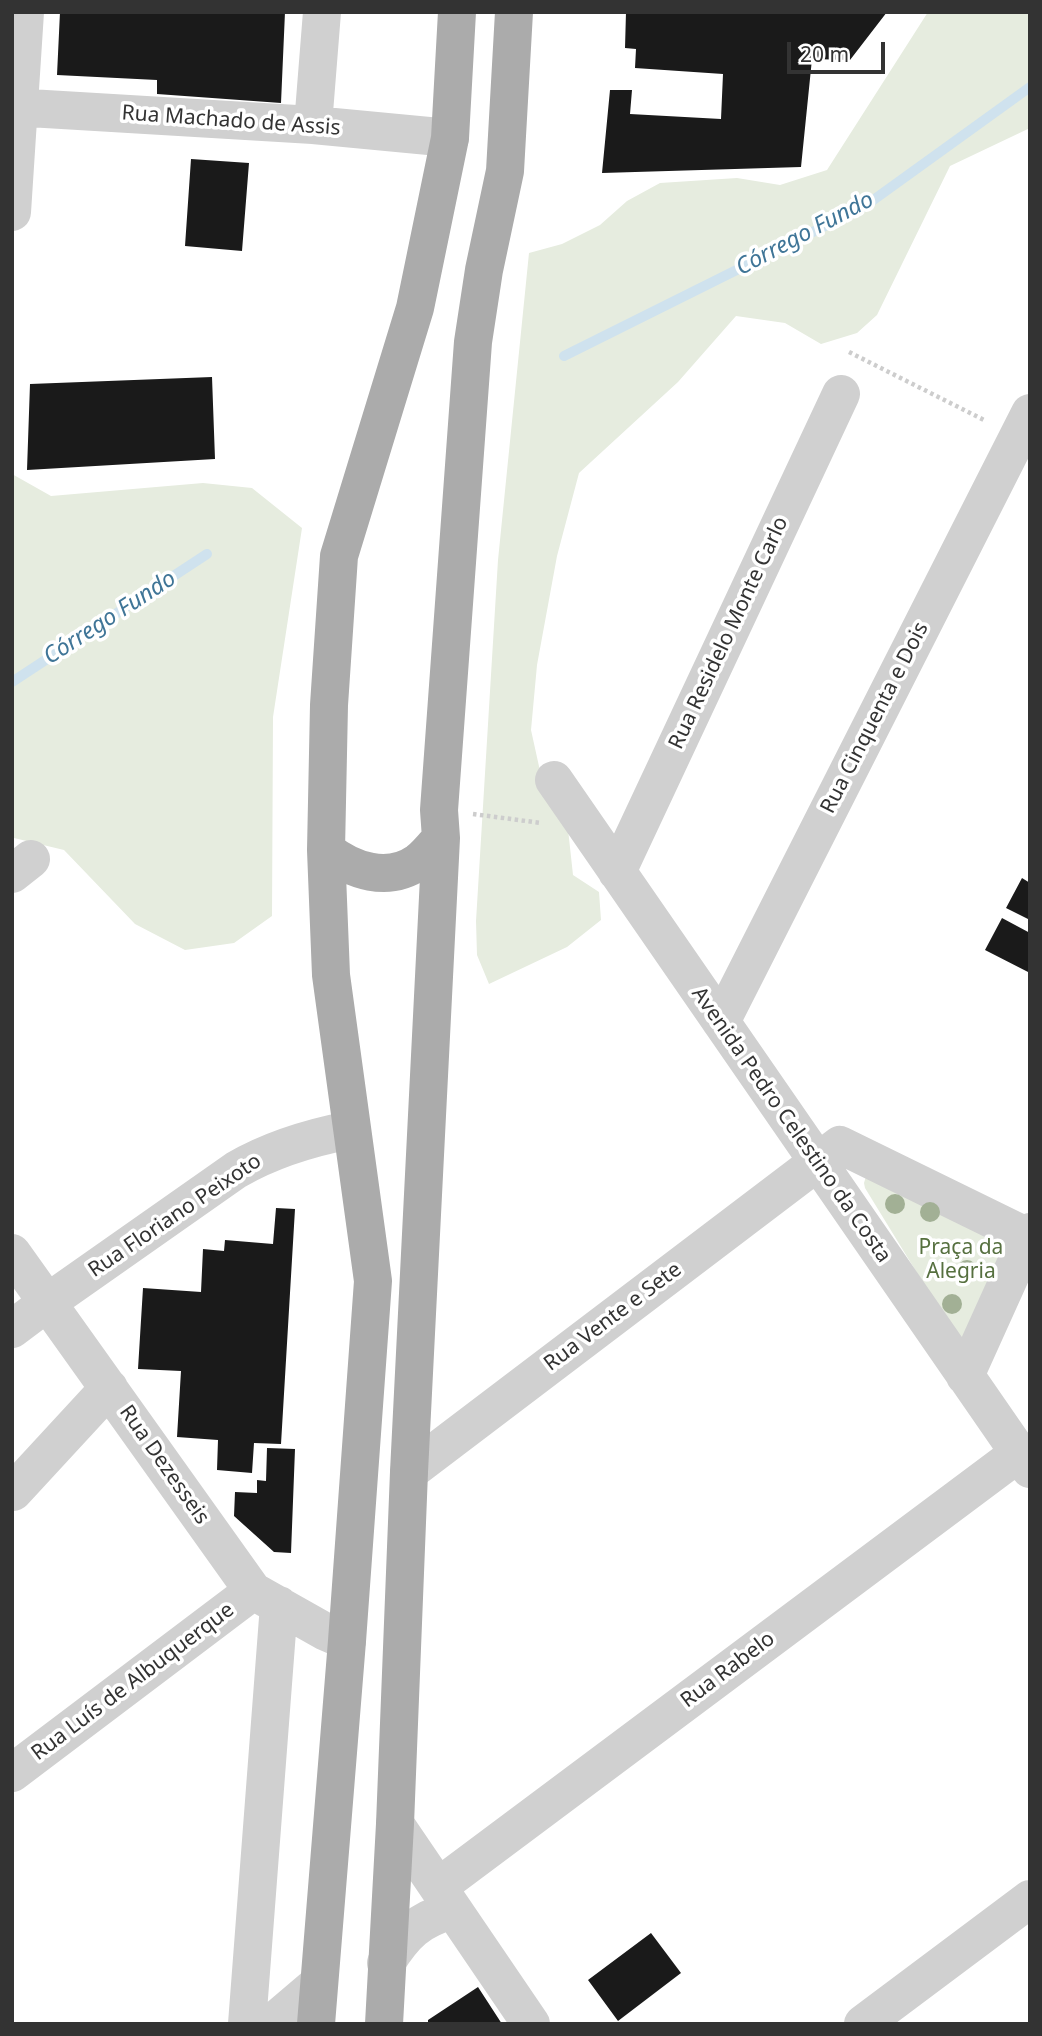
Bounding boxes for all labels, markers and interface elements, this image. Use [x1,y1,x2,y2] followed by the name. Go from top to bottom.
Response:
[790,28,888,72] scale bar
[800,40,849,68] text: 20 m
[121,101,341,141] street label: Rua Machado de Assis
[731,186,879,282] water label: Córrego Fundo
[664,513,794,753] street label: Rua Residelo Monte Carlo
[39,565,181,671] water label: Córrego Fundo
[816,618,934,818] street label: Rua Cinquenta e Dois
[686,982,896,1268] street label: Avenida Pedro Celestino da Costa
[84,1149,266,1283] street label: Rua Floriano Peixoto
[919,1235,1003,1285] park label: Praça da Alegria
[539,1257,687,1377] street label: Rua Vente e Sete
[114,1401,214,1529] street label: Rua Dezesseis
[27,1598,239,1766] street label: Rua Luís de Albuquerque
[676,1627,780,1713] street label: Rua Rabelo

